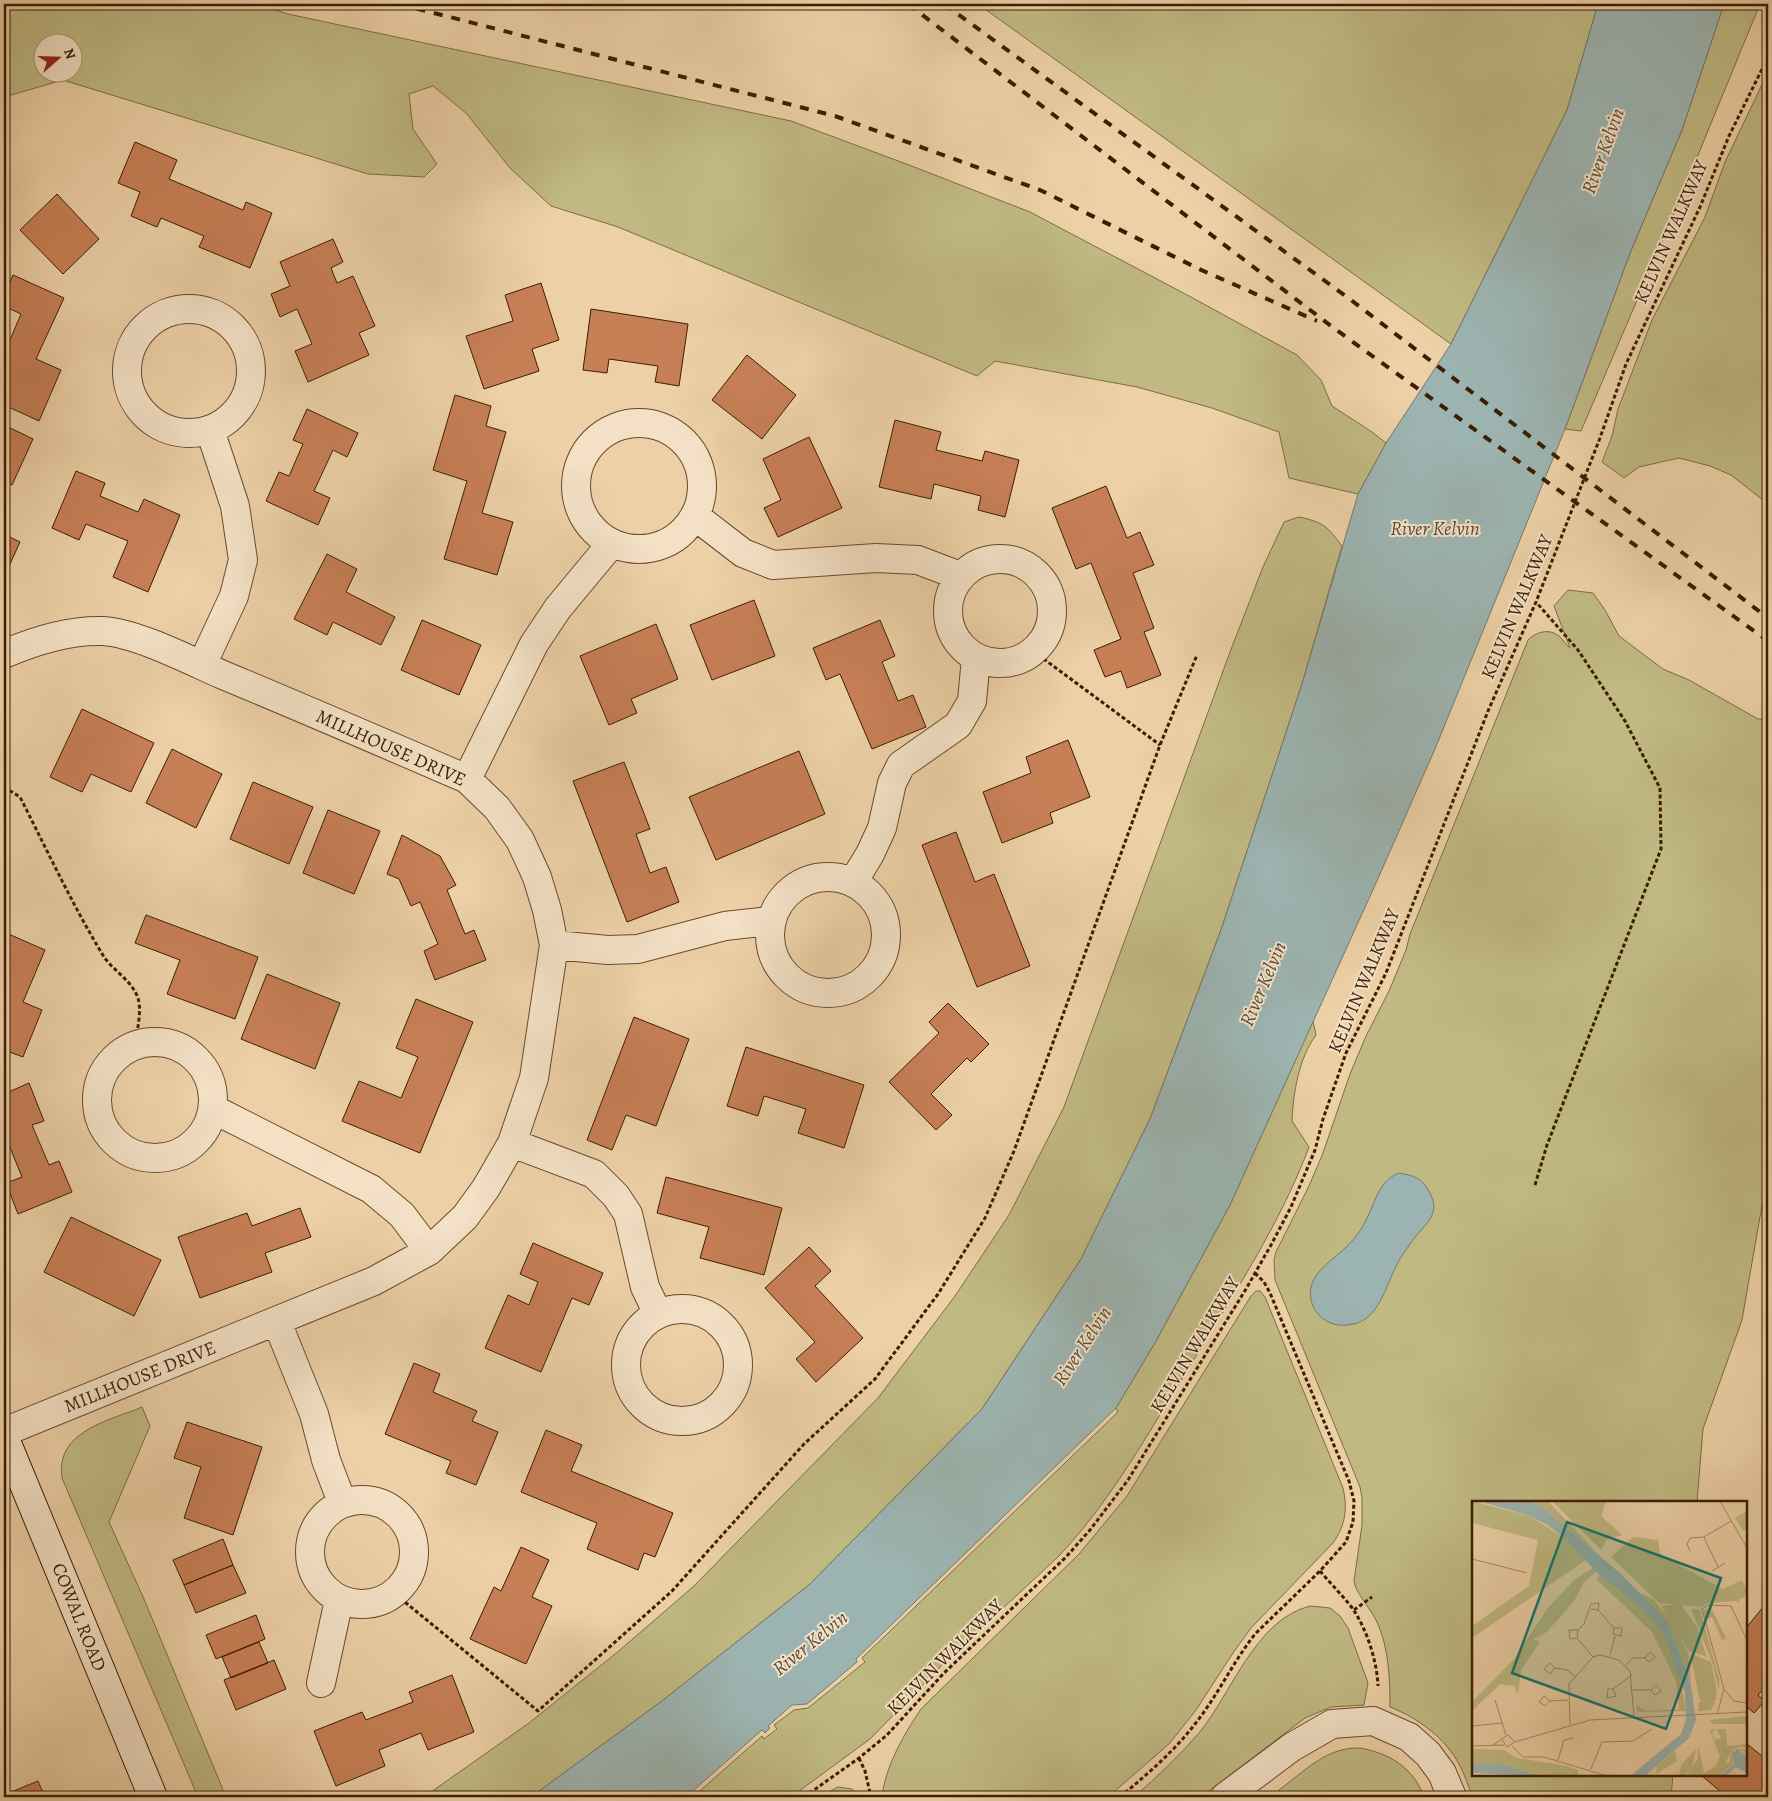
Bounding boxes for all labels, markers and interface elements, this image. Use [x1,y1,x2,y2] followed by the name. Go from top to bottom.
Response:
[32,32,82,82] north arrow
[59,46,80,62] text: N
[1575,104,1631,198] water label: River Kelvin
[1628,155,1715,308] street label: KELVIN WALKWAY
[1390,515,1480,542] water label: River Kelvin
[1475,530,1559,683] street label: KELVIN WALKWAY
[312,703,470,793] street label: MILLHOUSE DRIVE
[1322,904,1406,1057] street label: KELVIN WALKWAY
[1233,937,1293,1031] water label: River Kelvin
[1144,1271,1246,1418] street label: KELVIN WALKWAY
[1046,1301,1118,1391] water label: River Kelvin
[60,1335,220,1419] street label: MILLHOUSE DRIVE
[1472,1501,1747,1776] inset map
[46,1559,112,1675] street label: COWAL ROAD
[881,1593,1009,1721] street label: KELVIN WALKWAY
[767,1604,853,1682] water label: River Kelvin

